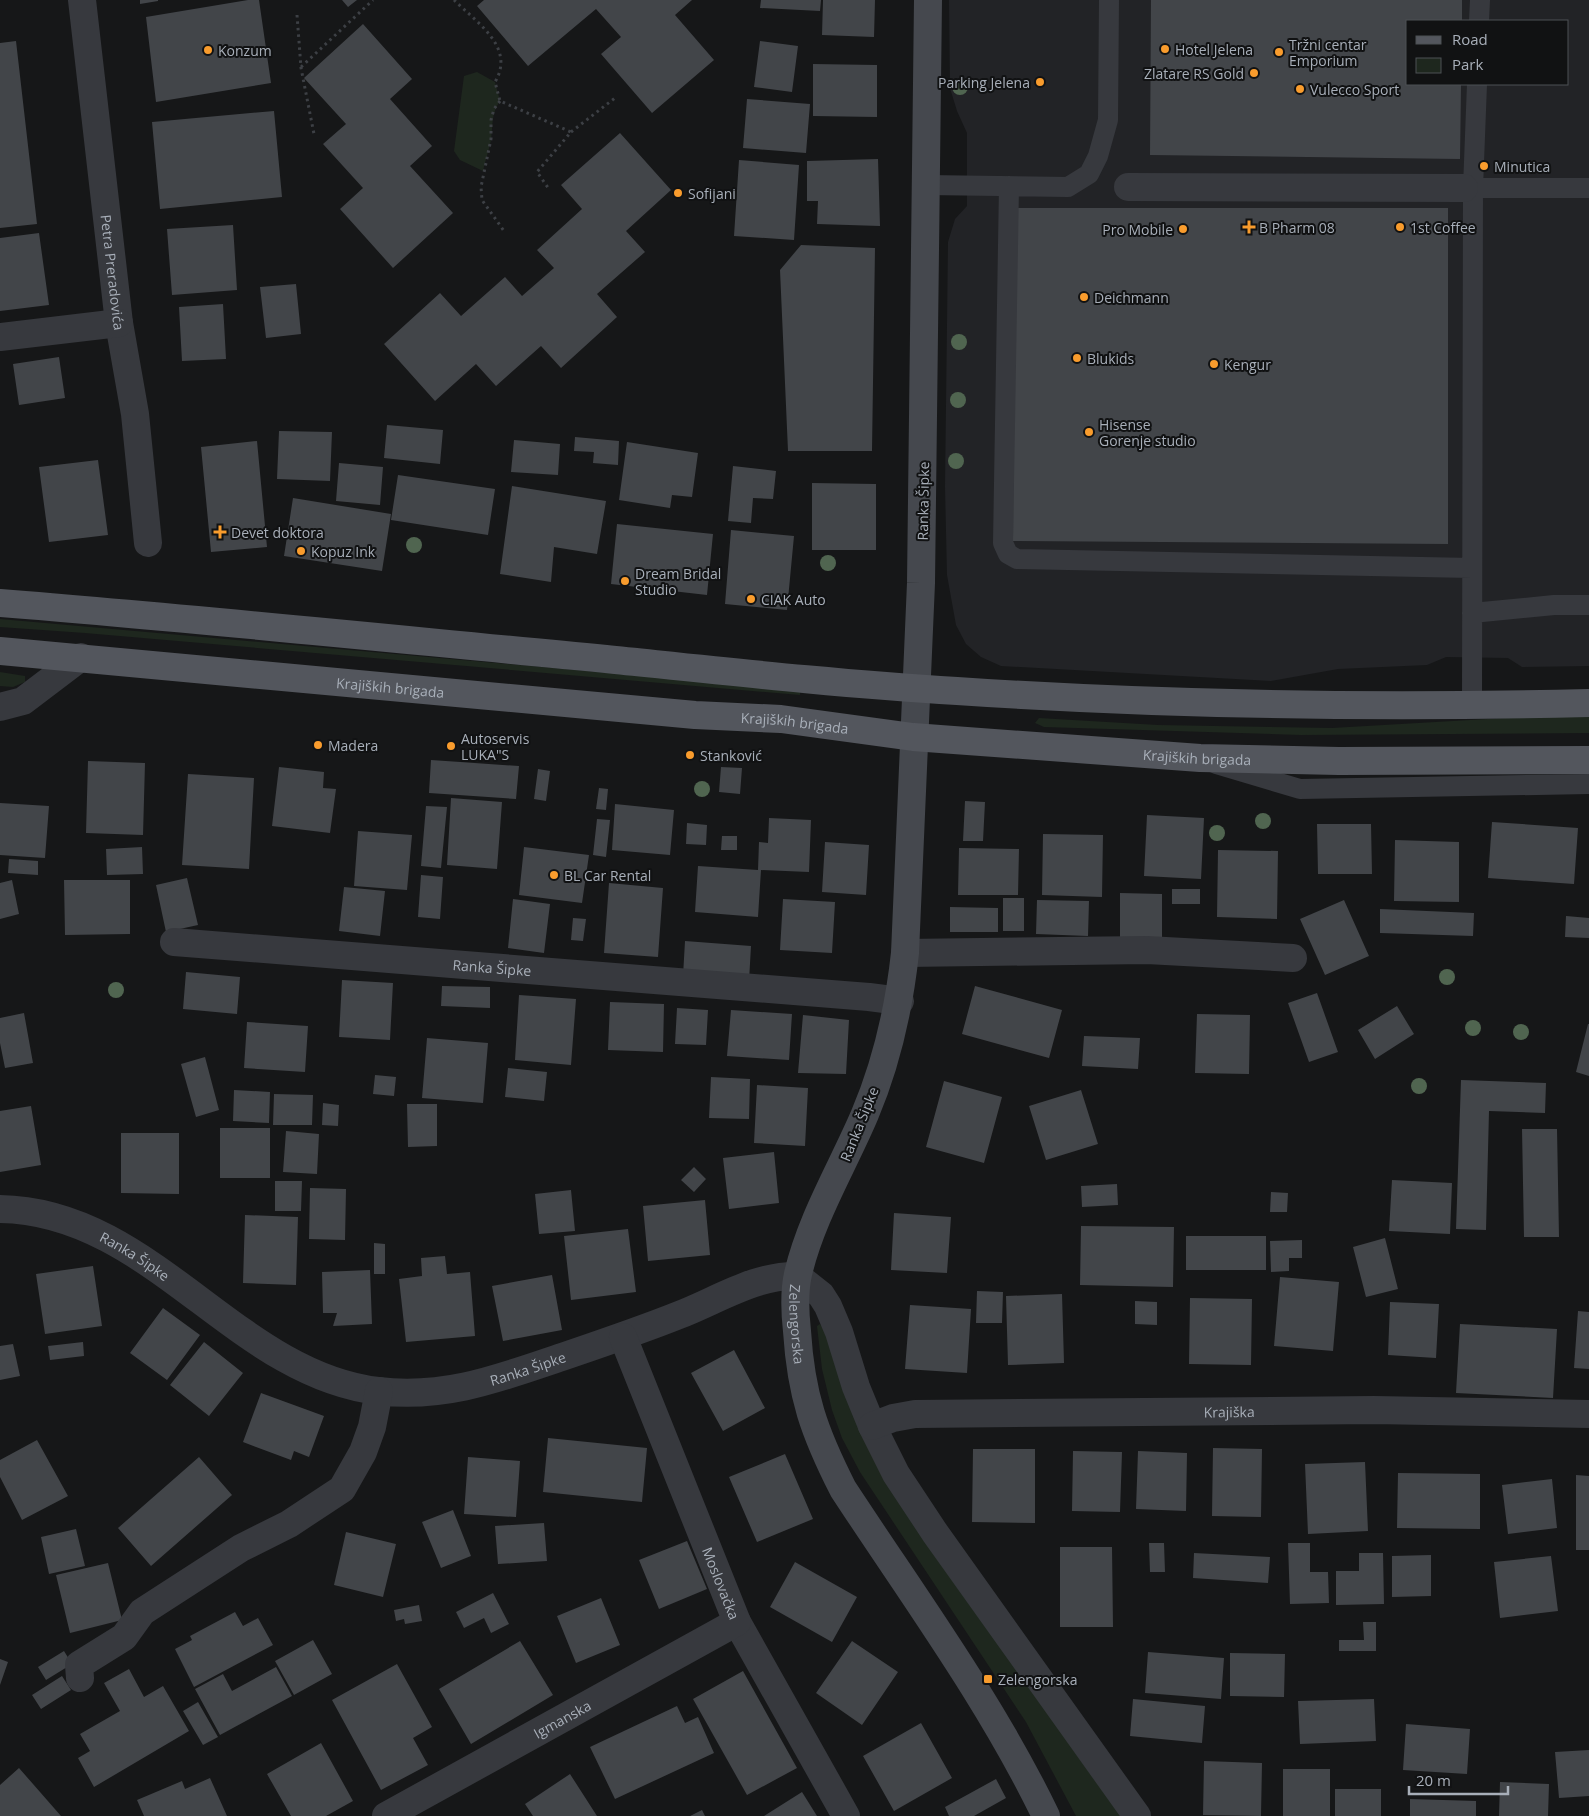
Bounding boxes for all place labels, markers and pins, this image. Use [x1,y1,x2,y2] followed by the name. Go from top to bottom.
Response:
[1289,35,1367,70] place label: Tržni centar Emporium
[1175,40,1253,59] place label: Hotel Jelena
[218,41,272,60] place label: Konzum
[1159,43,1171,55] marker: Hotel Jelena
[202,44,214,56] marker: Konzum
[1273,46,1285,58] marker: Tržni centar Emporium
[1144,64,1244,83] place label: Zlatare RS Gold
[1248,67,1260,79] marker: Zlatare RS Gold
[938,73,1030,92] place label: Parking Jelena
[1034,76,1046,88] marker: Parking Jelena
[1310,80,1399,99] place label: Vulecco Sport
[1294,83,1306,95] marker: Vulecco Sport
[1494,157,1550,176] place label: Minutica
[1478,160,1490,172] marker: Minutica
[688,184,736,203] place label: Sofijani
[672,187,684,199] marker: Sofijani
[1259,218,1335,237] place label: B Pharm 08
[1410,218,1476,237] place label: 1st Coffee
[1102,220,1173,239] place label: Pro Mobile
[1243,221,1255,233] marker: B Pharm 08
[1394,221,1406,233] marker: 1st Coffee
[1177,223,1189,235] marker: Pro Mobile
[1094,288,1169,307] place label: Deichmann
[1078,291,1090,303] marker: Deichmann
[1087,349,1135,368] place label: Blukids
[1071,352,1083,364] marker: Blukids
[1224,355,1271,374] place label: Kengur
[1208,358,1220,370] marker: Kengur
[1099,415,1196,450] place label: Hisense Gorenje studio
[1083,426,1095,438] marker: Hisense Gorenje studio
[231,523,324,542] place label: Devet doktora
[213,525,227,539] marker: Devet doktora
[311,542,376,561] place label: Kopuz Ink
[295,545,307,557] marker: Kopuz Ink
[635,564,721,599] place label: Dream Bridal Studio
[619,575,631,587] marker: Dream Bridal Studio
[761,590,826,609] place label: CIAK Auto
[745,593,757,605] marker: CIAK Auto
[461,729,530,764] place label: Autoservis LUKA"S
[328,736,378,755] place label: Madera
[312,739,324,751] marker: Madera
[445,740,457,752] marker: Autoservis LUKA"S
[700,746,762,765] place label: Stanković
[684,749,696,761] marker: Stanković
[564,866,651,885] place label: BL Car Rental
[548,869,560,881] marker: BL Car Rental
[998,1670,1077,1689] place label: Zelengorska
[982,1673,994,1685] marker: Zelengorska

